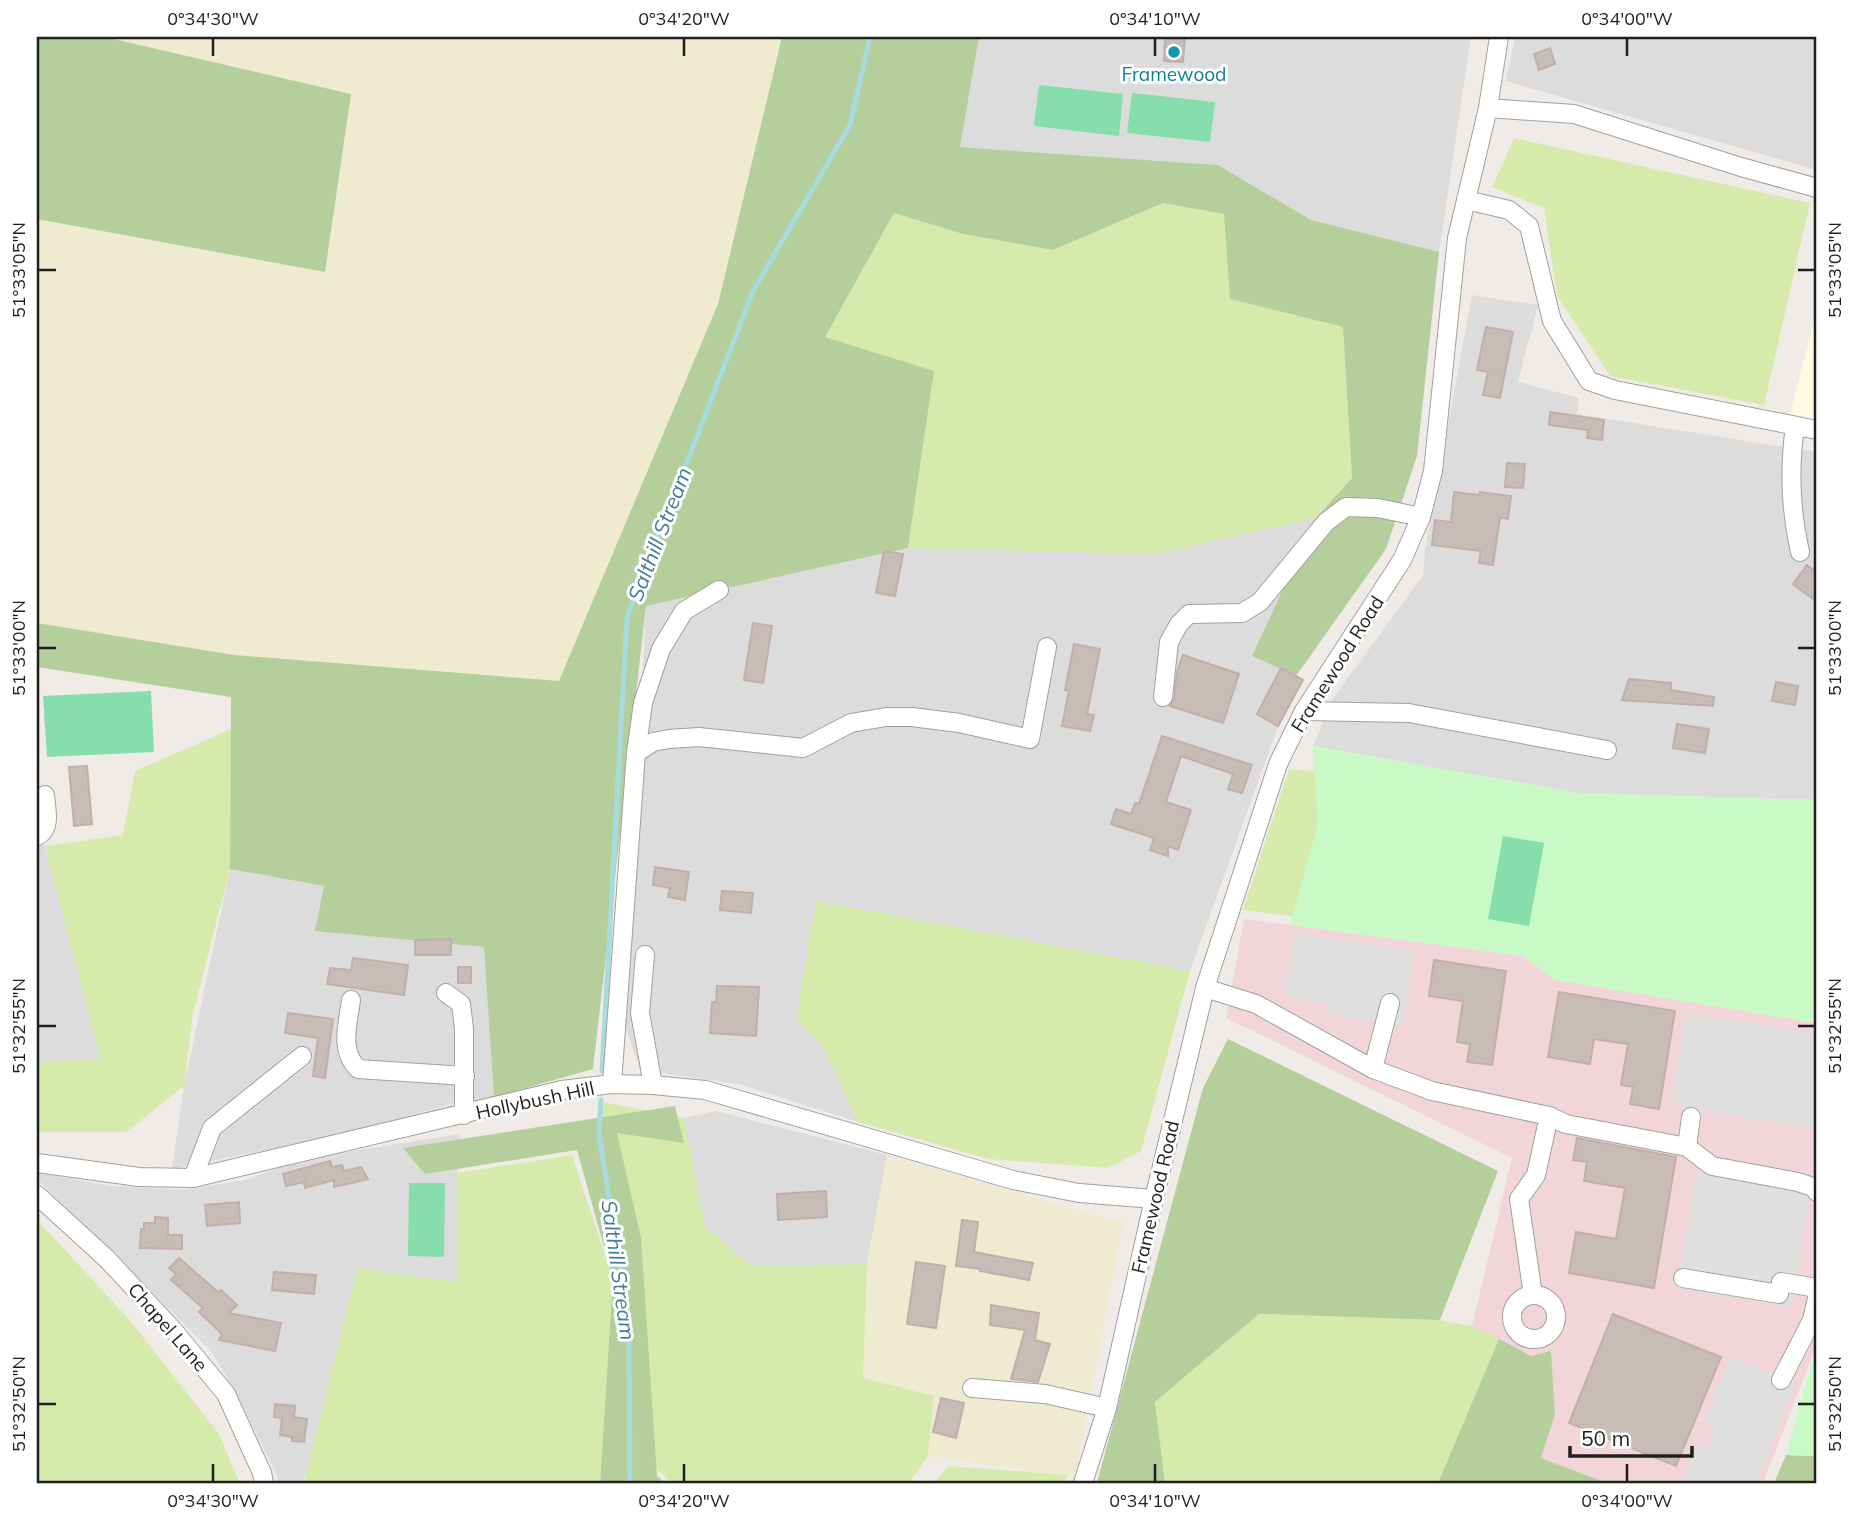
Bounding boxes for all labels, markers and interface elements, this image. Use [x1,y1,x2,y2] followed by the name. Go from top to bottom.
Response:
[167,7,259,30] text: 0°34'30"W
[638,7,730,30] text: 0°34'20"W
[1109,7,1201,30] text: 0°34'10"W
[1581,7,1673,30] text: 0°34'00"W
[1166,44,1182,60] marker: Framewood
[1121,62,1227,86] place label: Framewood
[7,222,30,318] text: 51°33'05"N
[1823,222,1846,318] text: 51°33'05"N
[622,463,696,605] water label: Salthill Stream
[1285,591,1389,737] street label: Framewood Road
[7,600,30,696] text: 51°33'00"N
[1823,600,1846,696] text: 51°33'00"N
[7,978,30,1074] text: 51°32'55"N
[1823,978,1846,1074] text: 51°32'55"N
[474,1076,596,1124] street label: Hollybush Hill
[1126,1118,1184,1276] street label: Framewood Road
[596,1198,642,1342] water label: Salthill Stream
[123,1278,213,1376] street label: Chapel Lane
[7,1356,30,1452] text: 51°32'50"N
[1823,1356,1846,1452] text: 51°32'50"N
[1570,1415,1693,1459] scale bar
[1581,1425,1630,1451] text: 50 m
[167,1489,259,1512] text: 0°34'30"W
[638,1489,730,1512] text: 0°34'20"W
[1109,1489,1201,1512] text: 0°34'10"W
[1581,1489,1673,1512] text: 0°34'00"W

